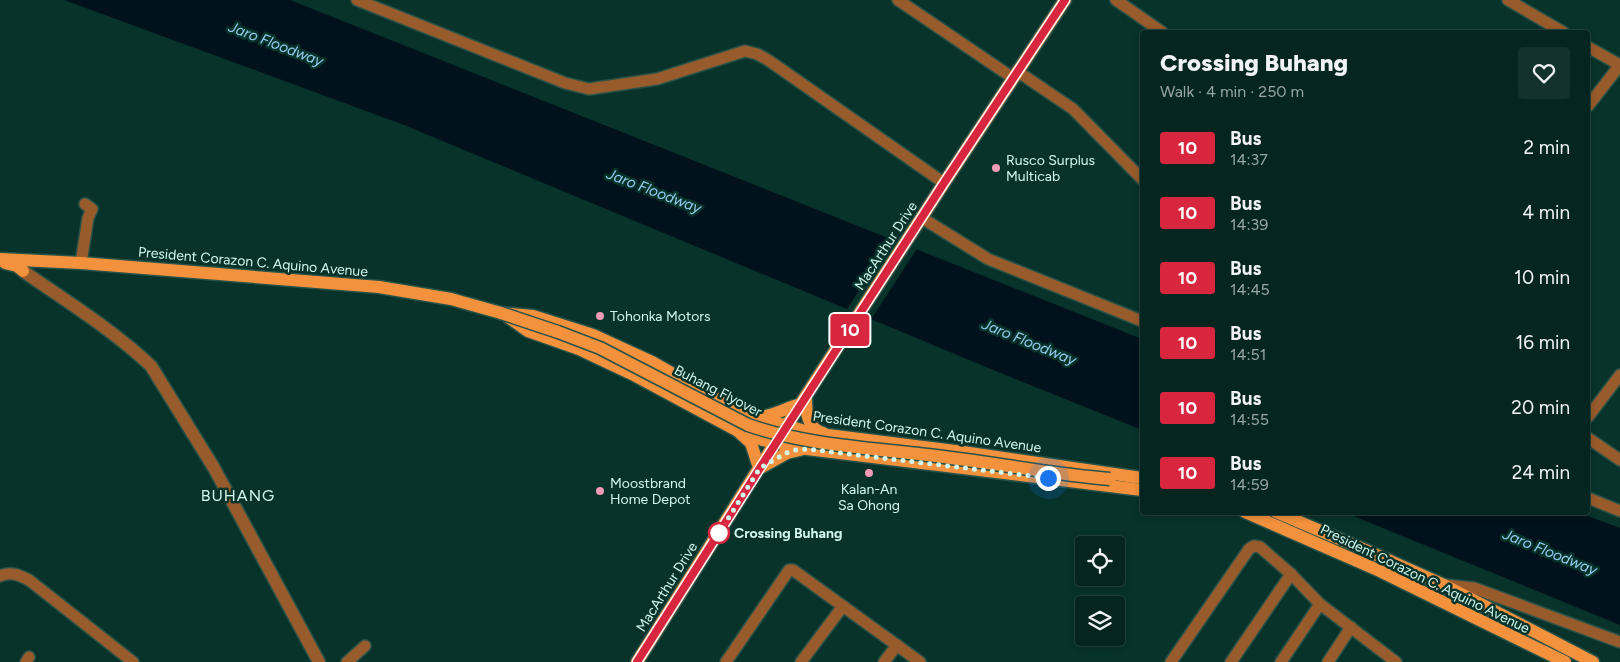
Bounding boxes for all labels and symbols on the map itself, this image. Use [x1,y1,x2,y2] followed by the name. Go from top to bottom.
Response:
[225,17,327,71] water label: Jaro Floodway
[1006,152,1095,185] place label: Rusco Surplus Multicab
[990,162,1002,174] marker: Rusco Surplus Multicab
[603,164,705,218] water label: Jaro Floodway
[851,198,921,294] street label: MacArthur Drive
[137,243,369,281] street label: President Corazon C. Aquino Avenue
[610,308,711,325] place label: Tohonka Motors
[594,310,606,322] marker: Tohonka Motors
[828,314,872,346] line badge: 10
[978,315,1080,370] water label: Jaro Floodway
[671,362,765,421] street label: Buhang Flyover
[812,408,1043,457] street label: President Corazon C. Aquino Avenue
[1036,466,1061,491] your location
[863,467,875,479] marker: Kalan-An Sa Ohong
[610,475,691,508] place label: Moostbrand Home Depot
[838,481,900,514] place label: Kalan-An Sa Ohong
[594,485,606,497] marker: Moostbrand Home Depot
[201,486,275,505] district label: BUHANG
[1318,521,1533,637] street label: President Corazon C. Aquino Avenue
[708,522,730,544] marker: Crossing Buhang
[734,525,842,542] place label: Crossing Buhang
[1499,525,1601,580] water label: Jaro Floodway
[633,539,701,635] street label: MacArthur Drive

